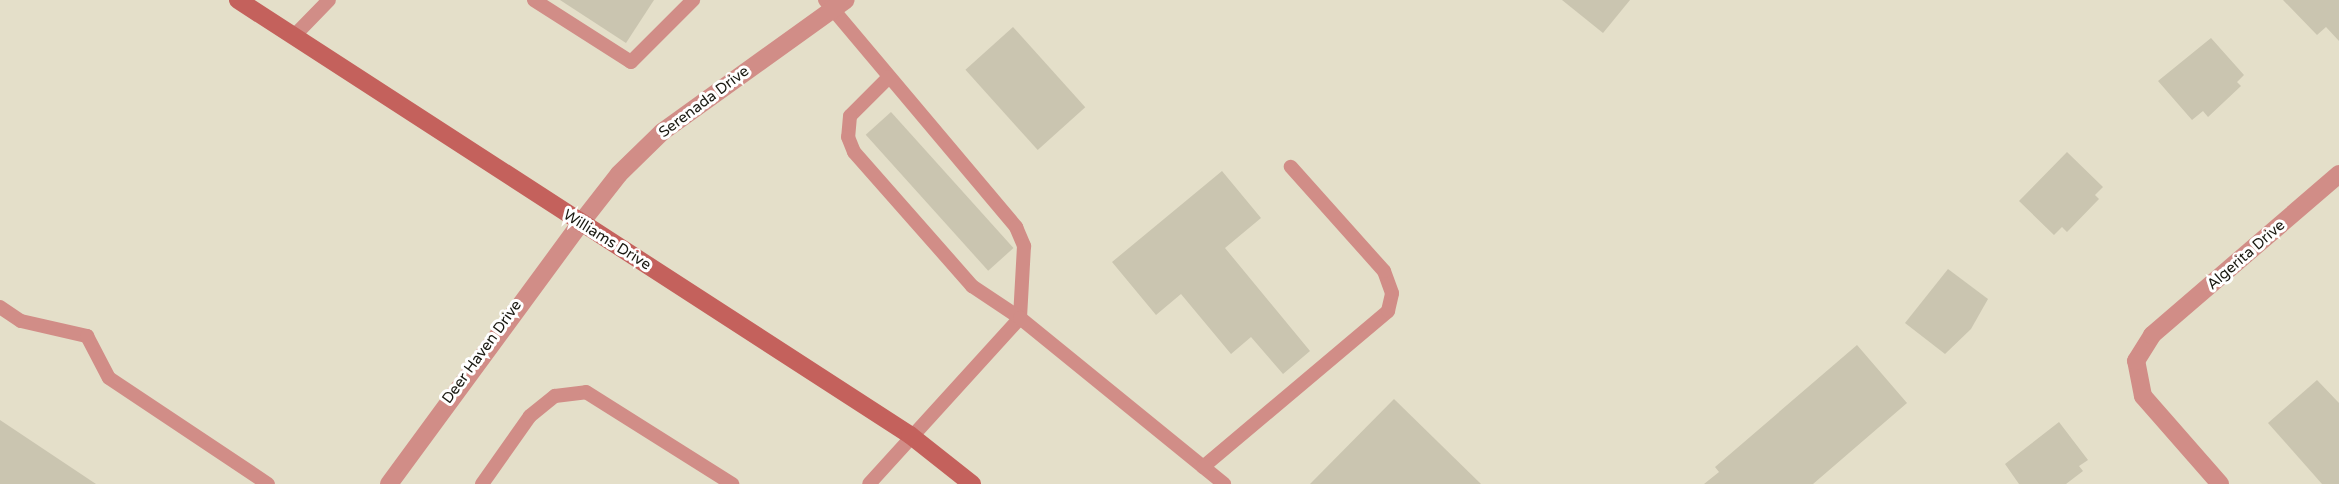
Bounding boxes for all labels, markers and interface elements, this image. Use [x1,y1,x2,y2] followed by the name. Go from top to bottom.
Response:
[655,62,753,142] street label: Serenada Drive
[560,206,654,274] street label: Williams Drive
[2203,216,2289,294] street label: Algerita Drive
[438,297,526,407] street label: Deer Haven Drive

